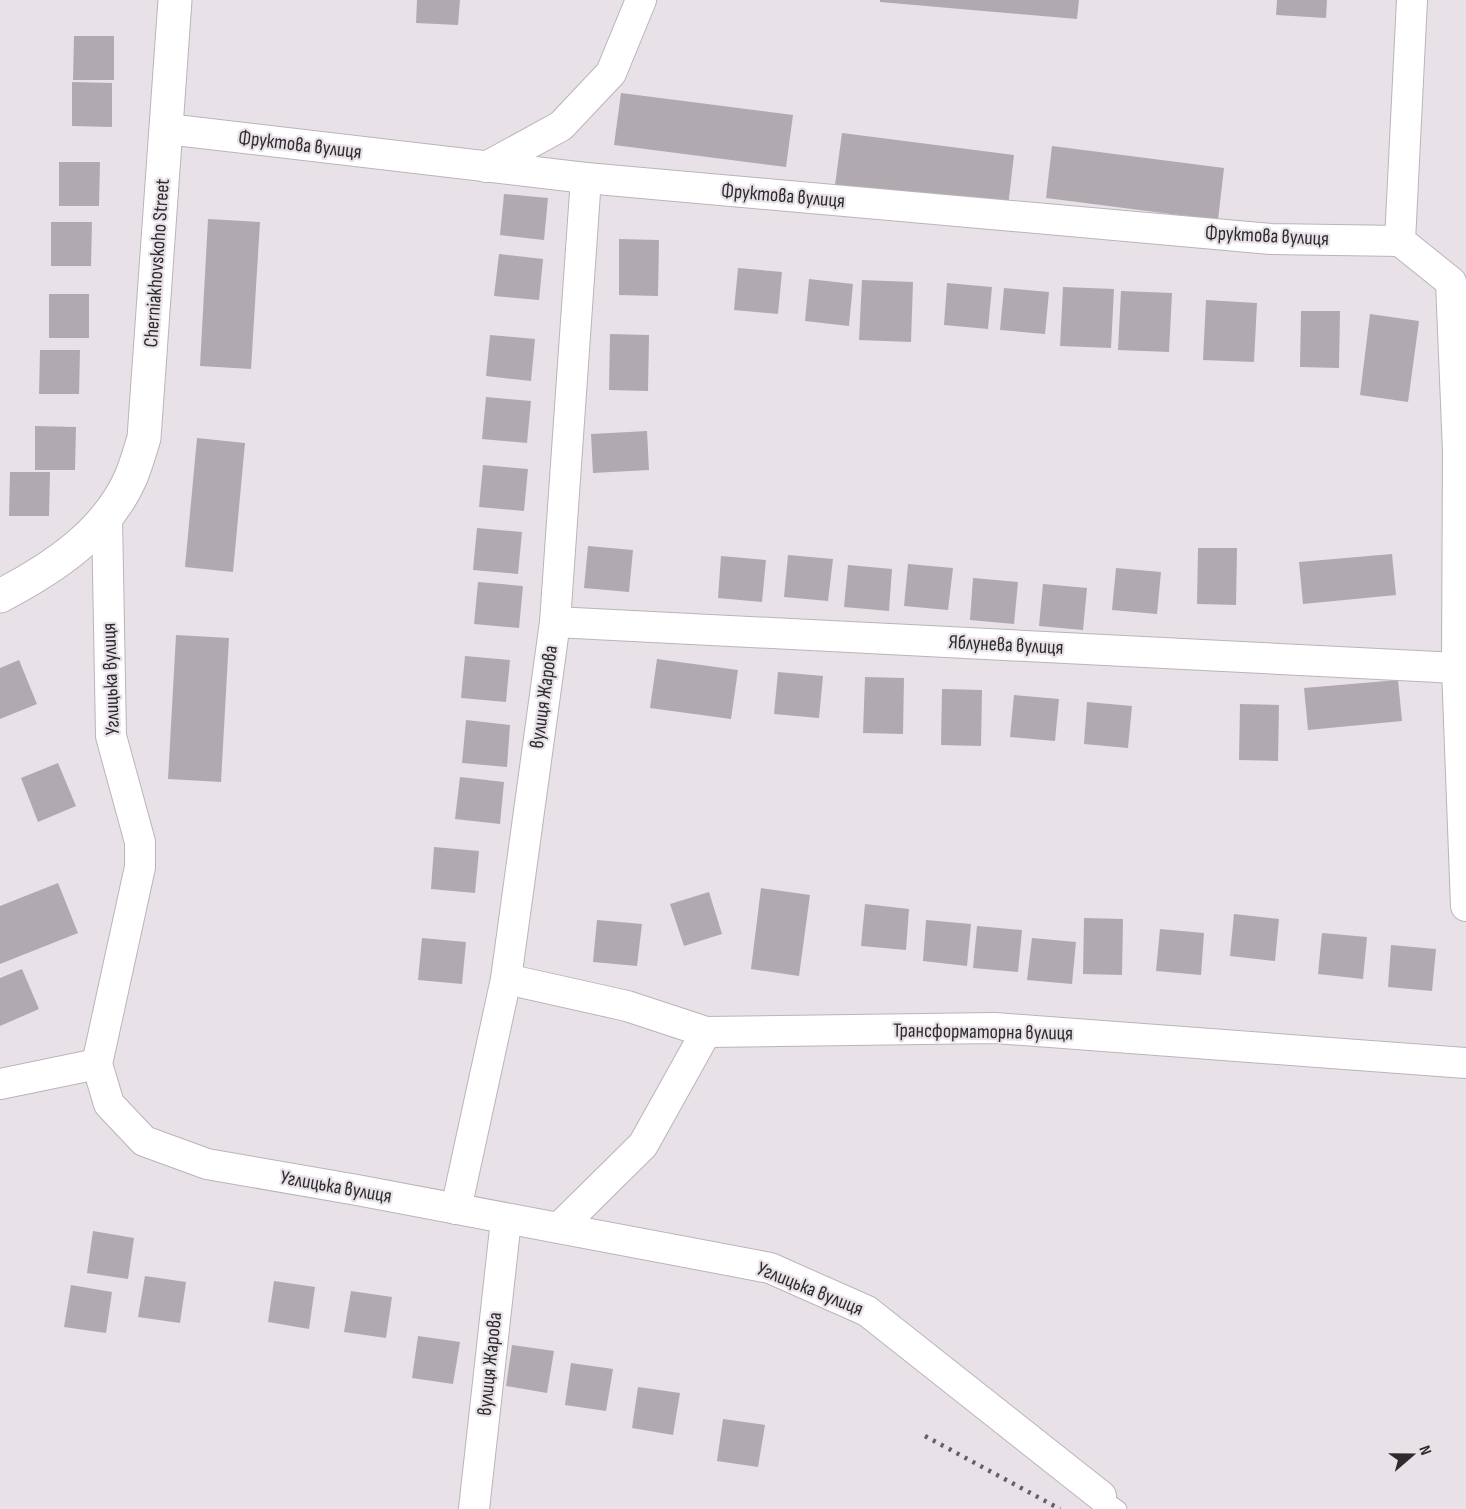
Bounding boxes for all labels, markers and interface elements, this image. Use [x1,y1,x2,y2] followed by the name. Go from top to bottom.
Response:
[237,126,363,164] street label: Фруктова вулиця
[139,178,175,348] street label: Cherniakhovskoho Street
[720,179,846,213] street label: Фруктова вулиця
[1204,221,1330,251] street label: Фруктова вулиця
[97,622,125,736] street label: Углицька вулиця
[948,630,1064,660] street label: Яблунева вулиця
[525,644,563,750] street label: вулиця Жарова
[893,1018,1073,1046] street label: Трансформаторна вулиця
[278,1165,394,1209] street label: Углицька вулиця
[753,1257,867,1321] street label: Углицька вулиця
[473,1311,507,1417] street label: вулиця Жарова
[1382,1425,1442,1485] north arrow
[1414,1443,1435,1458] text: N

